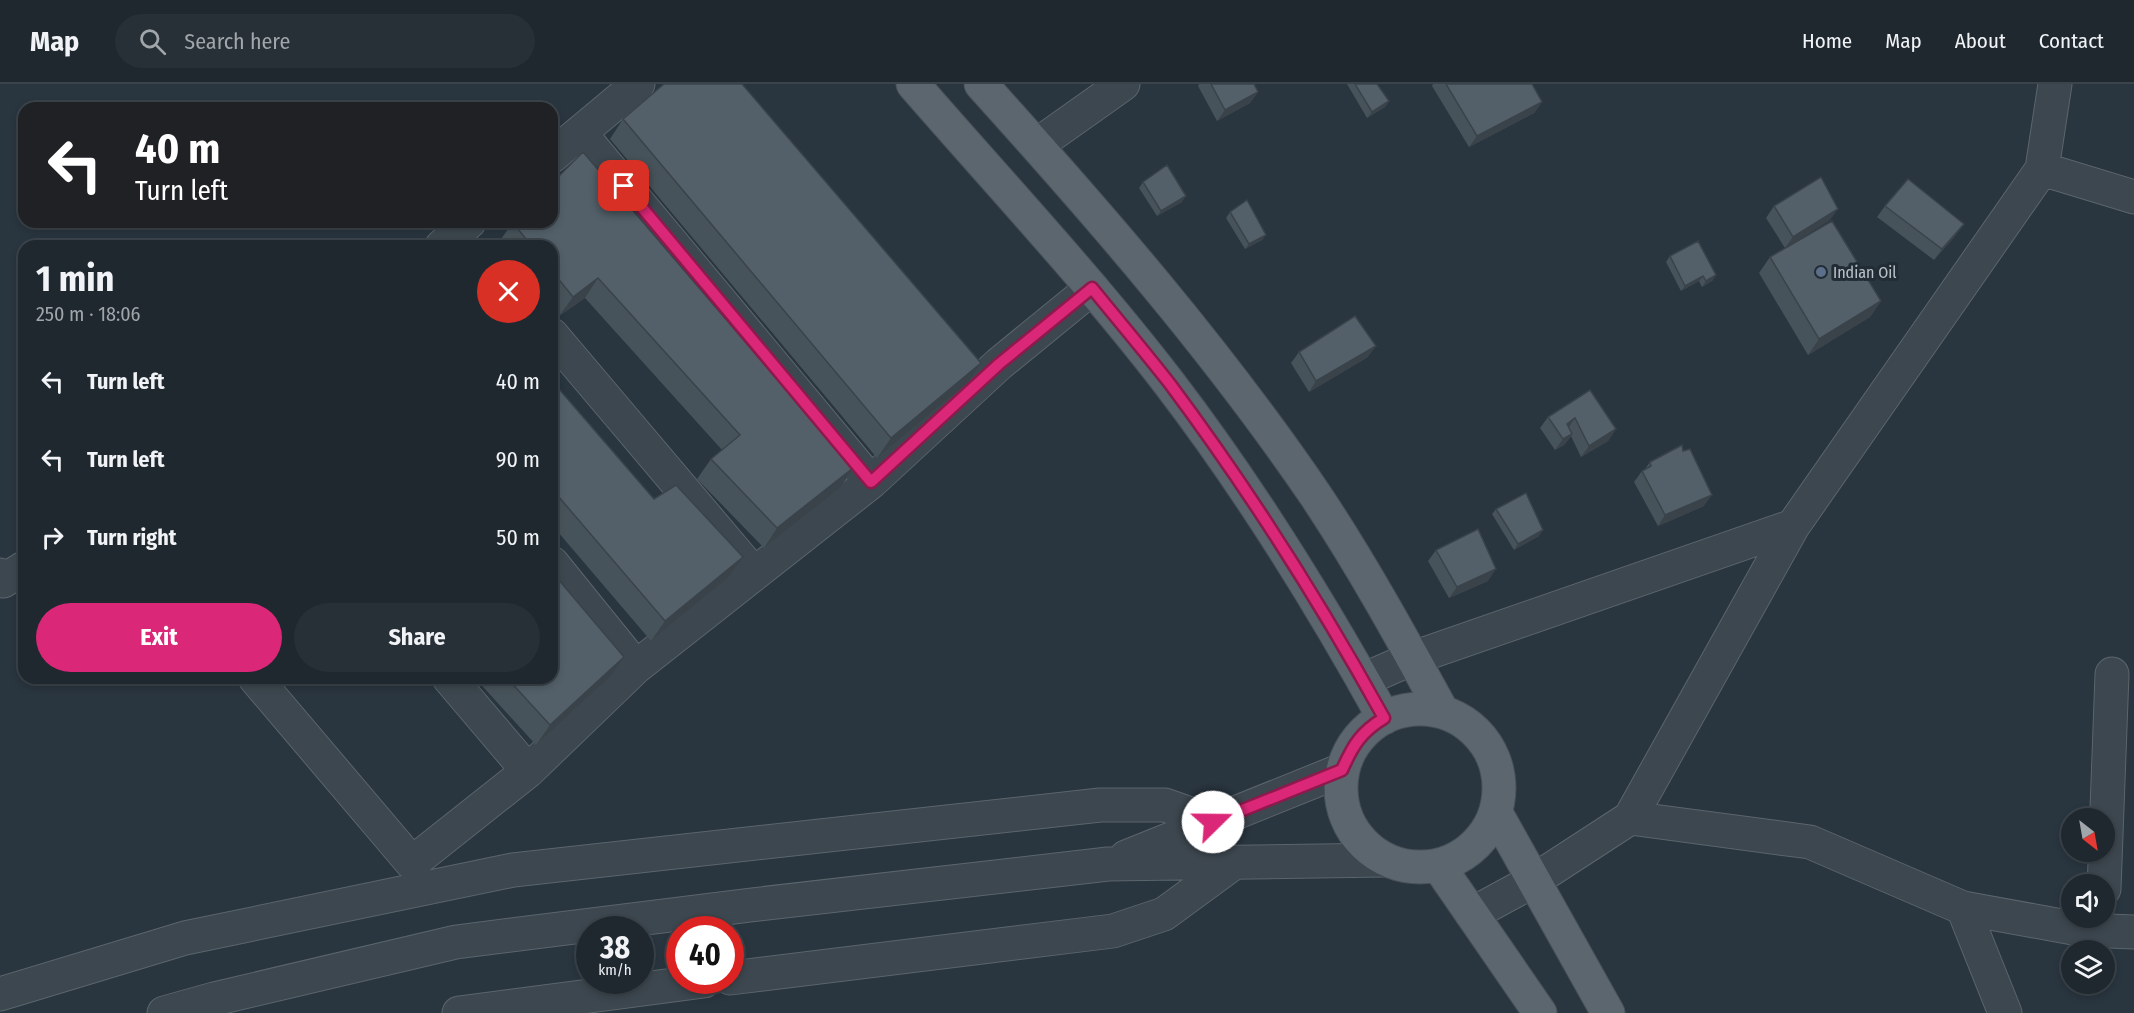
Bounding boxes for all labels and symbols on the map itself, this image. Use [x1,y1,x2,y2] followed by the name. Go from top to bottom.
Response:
[598,160,649,211] pin
[1833,263,1897,282] place label: Indian Oil
[1814,265,1828,279] marker: Indian Oil
[1181,790,1245,854] position arrow
[2061,808,2115,862] north arrow
[666,916,744,994] speed limit sign: 40

